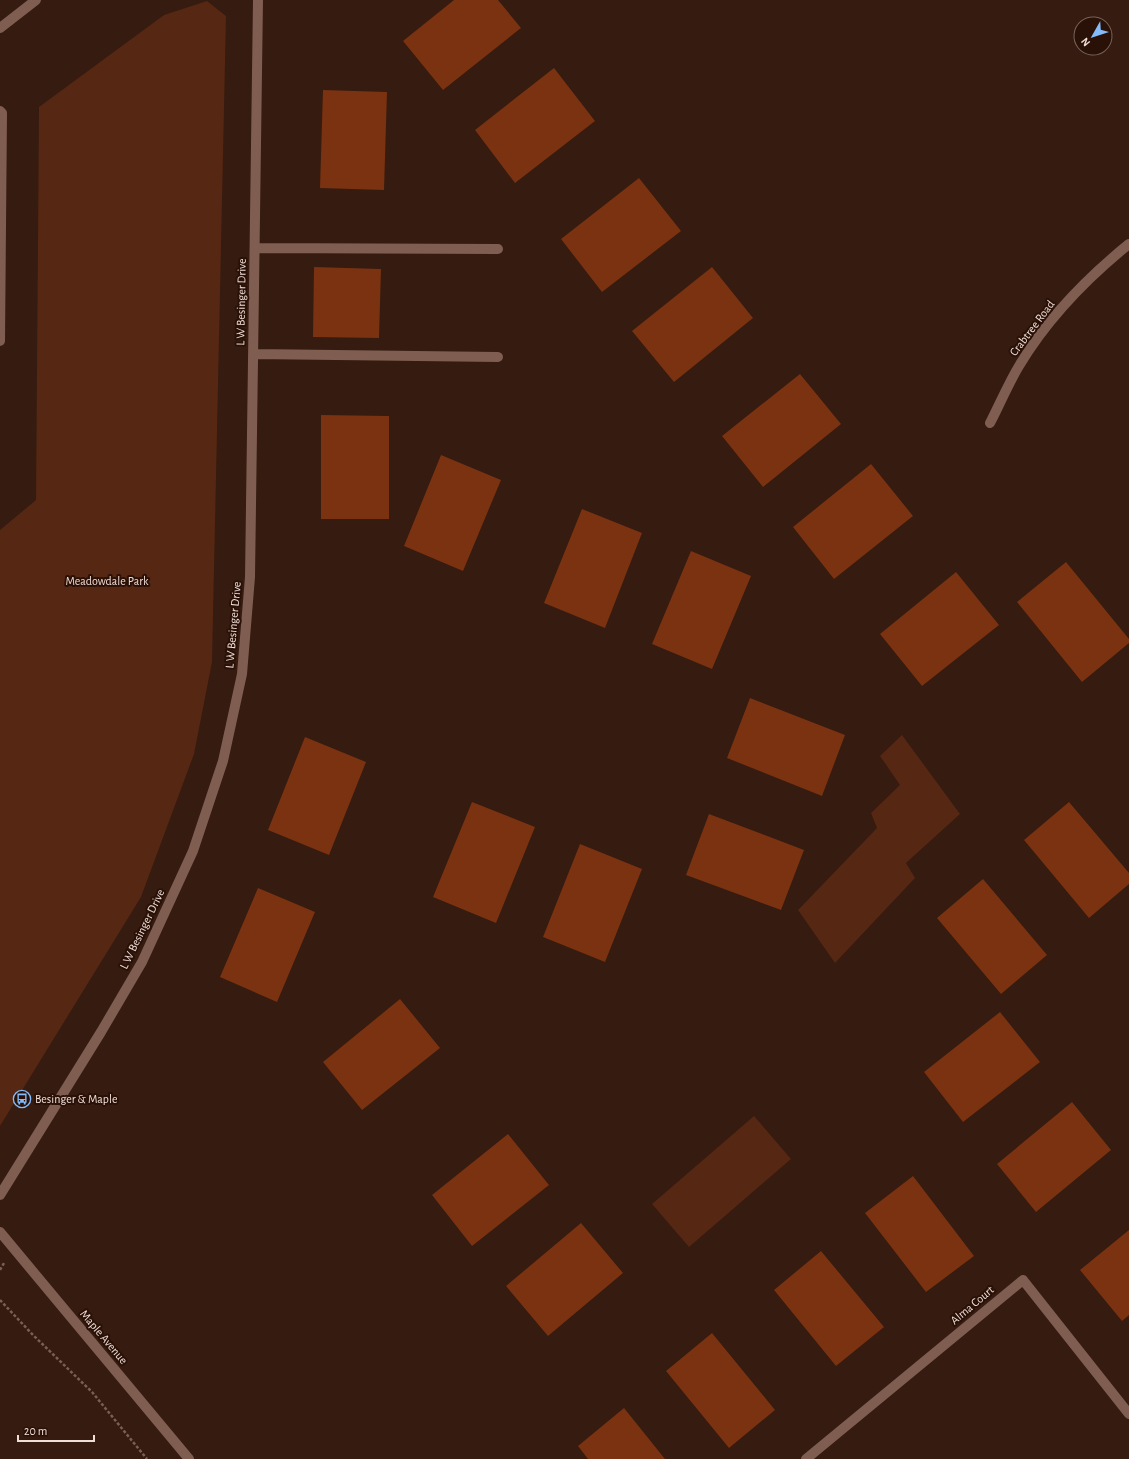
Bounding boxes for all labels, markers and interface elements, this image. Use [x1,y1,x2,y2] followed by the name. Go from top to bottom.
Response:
[1073,16,1113,56] north arrow
[1079,36,1092,48] text: N
[234,258,248,346] street label: L W Besinger Drive
[1007,298,1057,358] street label: Crabtree Road
[65,575,149,587] park label: Meadowdale Park
[223,581,243,669] street label: L W Besinger Drive
[117,887,167,971] street label: L W Besinger Drive
[12,1089,32,1109] bus stop icon: Besinger & Maple
[35,1093,117,1105] place label: Besinger & Maple
[948,1283,996,1327] street label: Alma Court
[78,1308,130,1366] street label: Maple Avenue
[18,1417,94,1443] scale bar
[24,1425,47,1437] text: 20 m

